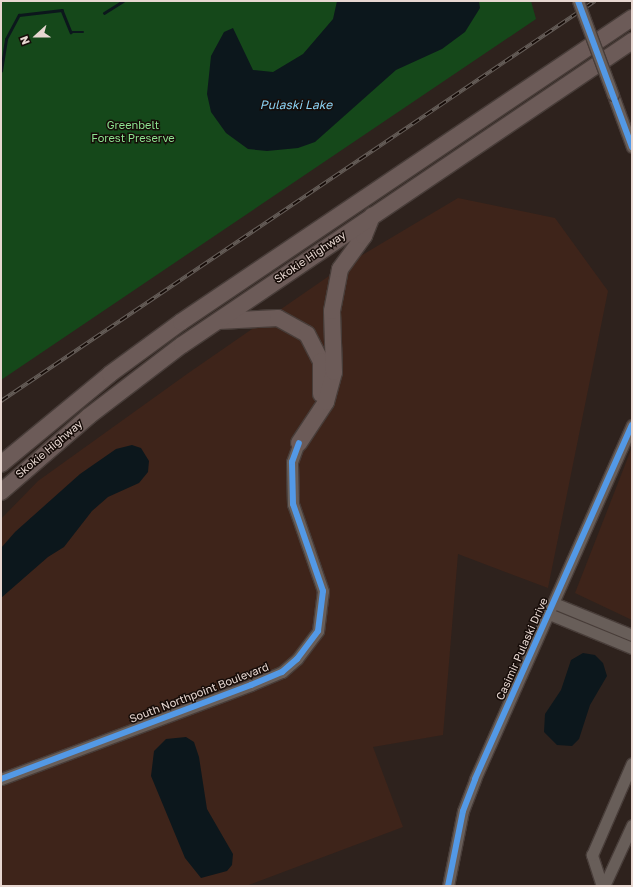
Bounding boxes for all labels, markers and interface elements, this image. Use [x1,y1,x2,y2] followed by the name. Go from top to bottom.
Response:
[16,16,56,56] north arrow
[17,34,32,47] text: N
[260,98,332,112] water label: Pulaski Lake
[91,119,175,145] park label: Greenbelt Forest Preserve
[272,228,348,286] street label: Skokie Highway
[13,417,85,481] street label: Skokie Highway
[493,596,551,702] street label: Casimir Pulaski Drive
[127,660,271,726] street label: South Northpoint Boulevard

